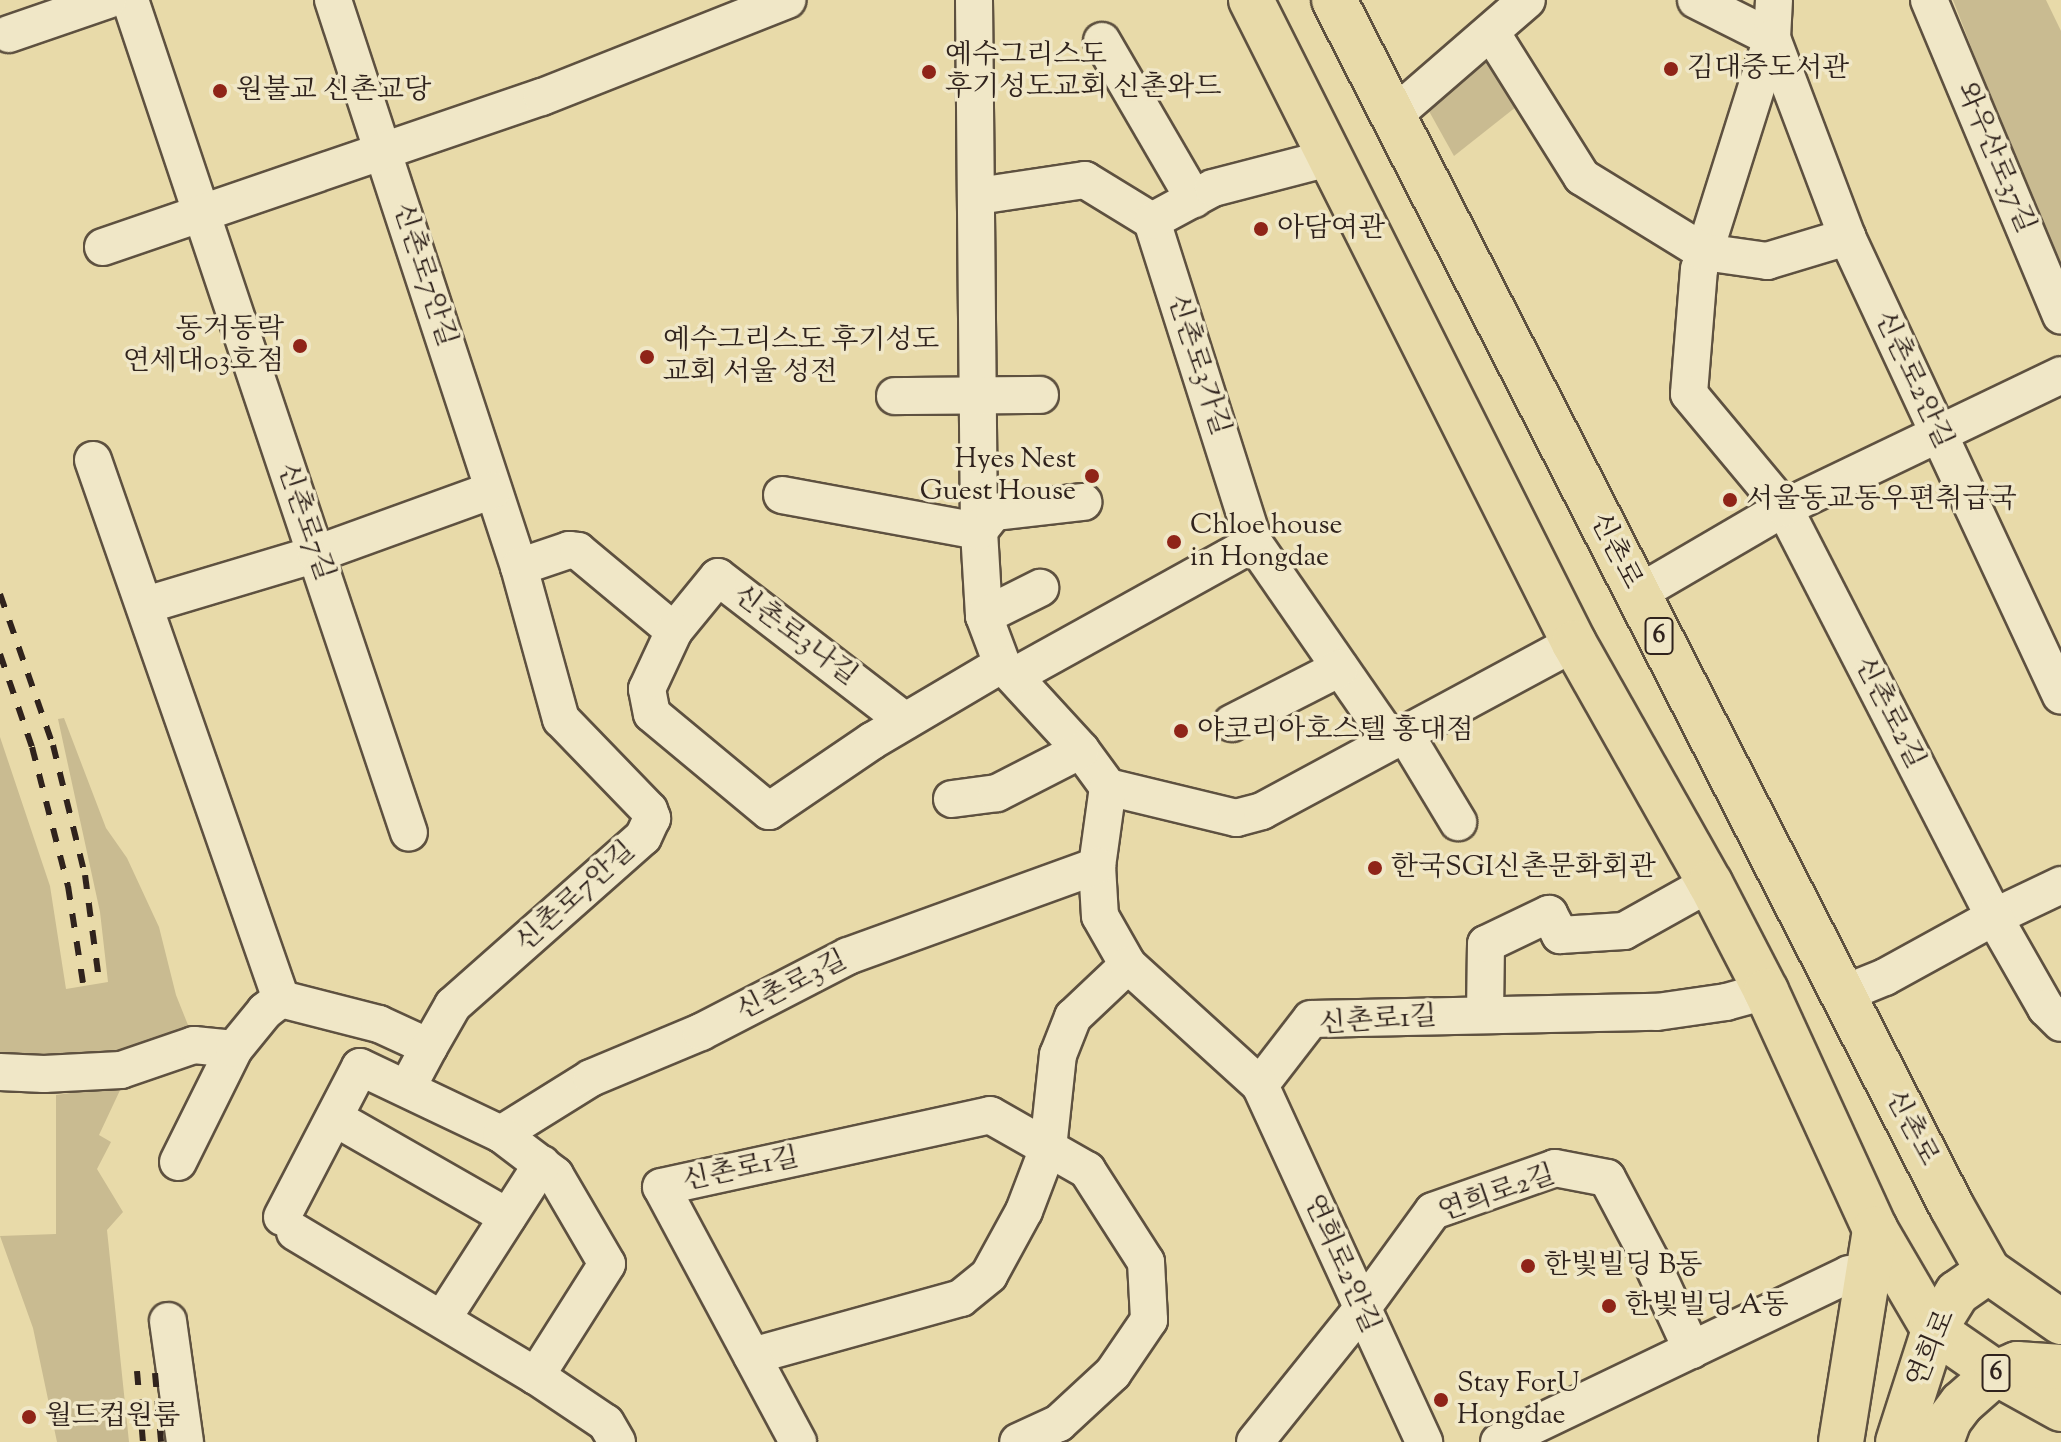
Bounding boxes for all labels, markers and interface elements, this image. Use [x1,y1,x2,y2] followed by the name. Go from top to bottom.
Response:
[945,39,1221,105] place label: 예수그리스도 후기성도교회 신촌와드
[1687,52,1849,86] place label: 김대중도서관
[1662,60,1680,78] marker: 김대중도서관
[920,63,938,81] marker: 예수그리스도 후기성도교회 신촌와드
[236,74,431,108] place label: 원불교 신촌교당
[1948,78,2042,238] street label: 와우산로37길
[211,82,229,100] marker: 원불교 신촌교당
[385,199,463,351] street label: 신촌로7안길
[1277,212,1385,246] place label: 아담여관
[1252,220,1270,238] marker: 아담여관
[1159,290,1237,440] street label: 신촌로3가길
[1866,306,1960,454] street label: 신촌로2안길
[123,313,284,379] place label: 동거동락 연세대03호점
[663,324,939,390] place label: 예수그리스도 후기성도 교회 서울 성전
[291,337,309,355] marker: 동거동락 연세대03호점
[638,348,656,366] marker: 예수그리스도 후기성도 교회 서울 성전
[920,443,1076,509] place label: Hyes Nest Guest House
[269,459,341,585] street label: 신촌로7길
[1083,467,1101,485] marker: Hyes Nest Guest House
[1746,483,2016,517] place label: 서울동교동우편취급국
[1721,491,1739,509] marker: 서울동교동우편취급국
[1582,507,1648,595] street label: 신촌로
[1190,509,1343,575] place label: Chloe house in Hongdae
[1165,533,1183,551] marker: Chloe house in Hongdae
[726,578,864,694] street label: 신촌로3나길
[1643,614,1675,658] road number: 6
[1846,651,1932,775] street label: 신촌로2길
[1197,714,1473,748] place label: 야코리아호스텔 홍대점
[1172,722,1190,740] marker: 야코리아호스텔 홍대점
[509,835,643,959] street label: 신촌로7안길
[1391,851,1656,885] place label: 한국SGI신촌문화회관
[1366,859,1384,877] marker: 한국SGI신촌문화회관
[731,944,853,1028] street label: 신촌로3길
[1318,1000,1438,1042] street label: 신촌로1길
[1877,1084,1945,1172] street label: 신촌로
[680,1141,802,1199] street label: 신촌로1길
[1434,1158,1560,1230] street label: 연희로2길
[1295,1189,1387,1339] street label: 연희로2안길
[1544,1249,1703,1283] place label: 한빛빌딩 B동
[1519,1257,1537,1275] marker: 한빛빌딩 B동
[1625,1289,1789,1323] place label: 한빛빌딩 A동
[1600,1297,1618,1315] marker: 한빛빌딩 A동
[1901,1305,1963,1393] street label: 연희로
[1980,1351,2012,1395] road number: 6
[1457,1367,1579,1433] place label: Stay ForU Hongdae
[1432,1391,1450,1409] marker: Stay ForU Hongdae
[45,1400,180,1434] place label: 월드컵원룸
[20,1408,38,1426] marker: 월드컵원룸

